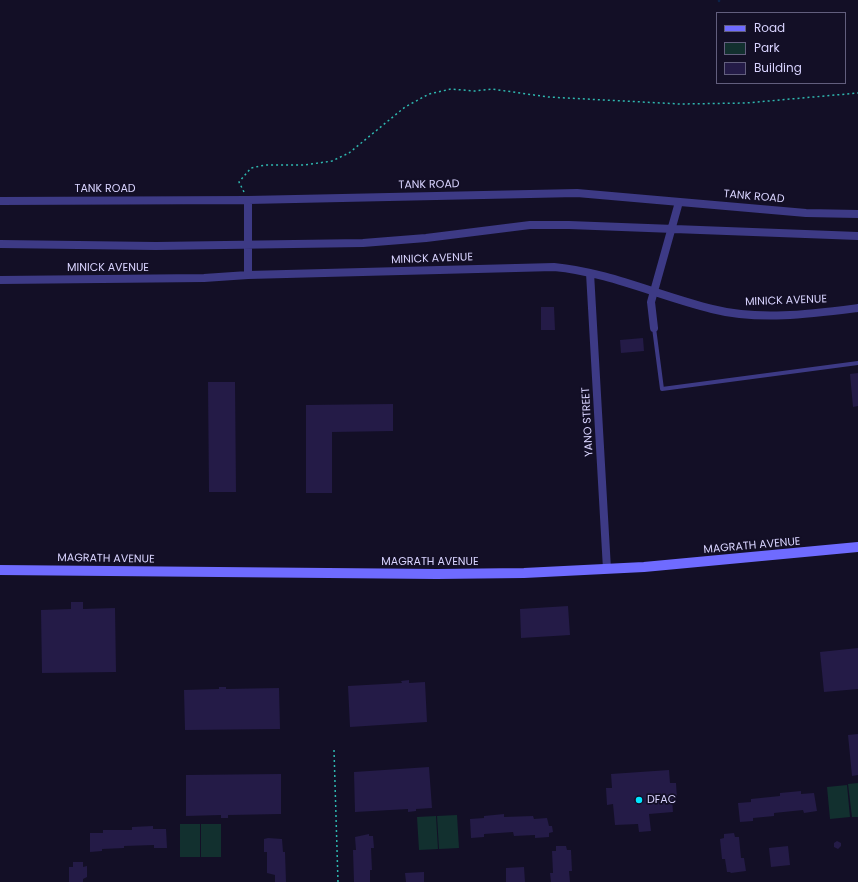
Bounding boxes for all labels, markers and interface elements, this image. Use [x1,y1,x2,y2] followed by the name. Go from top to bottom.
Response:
[716,12,846,84] legend
[754,19,785,36] text: Road
[754,39,780,56] text: Park
[754,59,802,76] text: Building
[398,178,460,192] street label: TANK ROAD
[74,182,136,196] street label: TANK ROAD
[723,188,785,206] street label: TANK ROAD
[391,251,473,267] street label: MINICK AVENUE
[67,261,149,275] street label: MINICK AVENUE
[745,293,827,309] street label: MINICK AVENUE
[580,387,596,457] street label: YANO STREET
[703,535,801,557] street label: MAGRATH AVENUE
[57,552,155,566] street label: MAGRATH AVENUE
[381,555,479,569] street label: MAGRATH AVENUE
[647,793,676,807] place label: DFAC
[634,795,644,805] marker: DFAC

